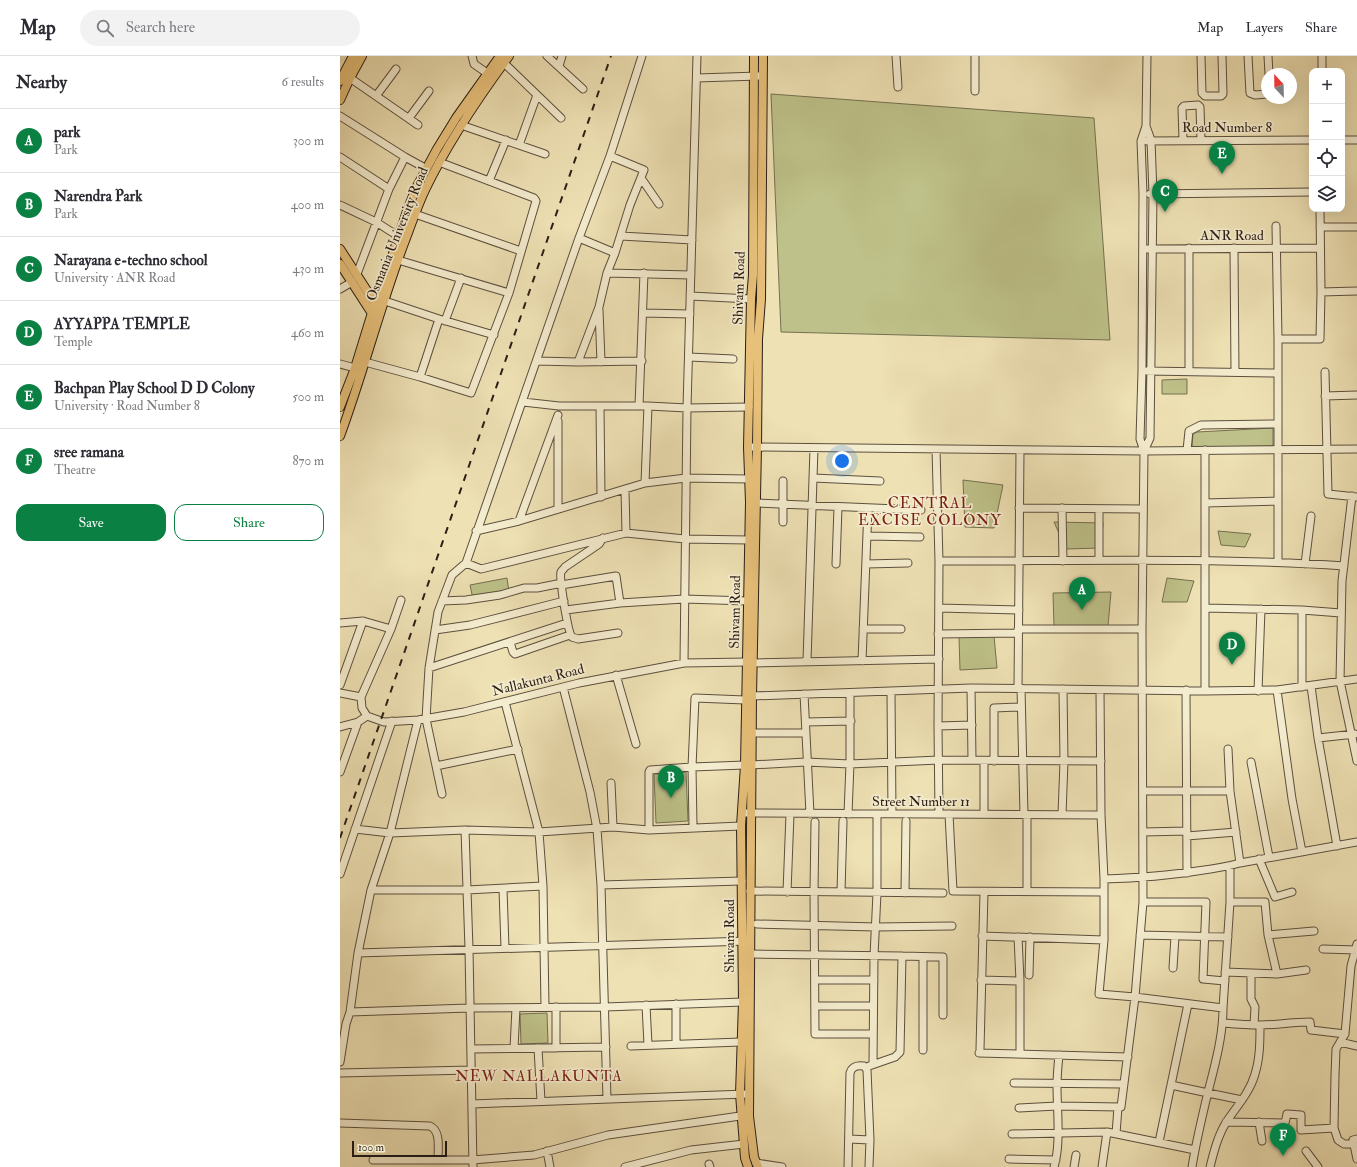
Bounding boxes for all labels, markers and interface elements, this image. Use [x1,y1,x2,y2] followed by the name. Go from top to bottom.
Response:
[80,10,360,46] search box
[20,16,56,40] text: Map
[94,17,116,39] icon: search
[126,18,195,37] text: Search here
[1197,19,1223,36] text: Map
[1245,19,1283,36] text: Layers
[1305,19,1337,36] text: Share
[1261,68,1297,104] north arrow
[1309,68,1345,212] map controls
[1309,68,1345,104] button: +
[16,72,67,93] text: Nearby
[281,74,324,90] text: 6 results
[1309,104,1345,140] button: −
[1182,119,1272,136] street label: Road Number 8
[54,123,80,142] text: park
[25,133,33,149] text: A
[293,133,324,149] text: 300 m
[1309,140,1345,176] button: locate
[1209,141,1235,174] pin: E
[54,142,78,158] text: Park
[362,164,433,304] street label: Osmania University Road
[1309,176,1345,212] button: layers
[1152,179,1178,212] pin: C
[54,187,142,206] text: Narendra Park
[25,197,33,213] text: B
[291,197,324,213] text: 400 m
[54,206,78,222] text: Park
[1199,227,1264,244] street label: ANR Road
[54,251,208,270] text: Narayana e-techno school
[729,251,749,325] street label: Shivam Road
[24,261,34,277] text: C
[293,261,324,277] text: 430 m
[54,270,175,286] text: University · ANR Road
[54,315,190,334] text: AYYAPPA TEMPLE
[24,325,34,341] text: D
[291,325,324,341] text: 460 m
[54,334,93,350] text: Temple
[54,379,255,398] text: Bachpan Play School D D Colony
[24,389,34,405] text: E
[292,389,324,405] text: 500 m
[54,398,200,414] text: University · Road Number 8
[54,443,124,462] text: sree ramana
[832,451,852,471] your location
[25,453,33,469] text: F
[292,453,324,469] text: 870 m
[54,462,96,478] text: Theatre
[858,494,1002,530] district label: CENTRAL EXCISE COLONY
[16,504,166,541] button: Save
[174,504,324,541] button: Share
[726,575,744,649] street label: Shivam Road
[1069,577,1095,610] pin: A
[1219,632,1245,665] pin: D
[490,660,586,700] street label: Nallakunta Road
[658,765,684,798] pin: B
[872,793,970,810] street label: Street Number 11
[721,899,738,973] street label: Shivam Road
[455,1067,623,1086] district label: NEW NALLAKUNTA
[1270,1123,1296,1156] pin: F
[352,1139,447,1158] scale bar
[358,1141,384,1154] text: 100 m

